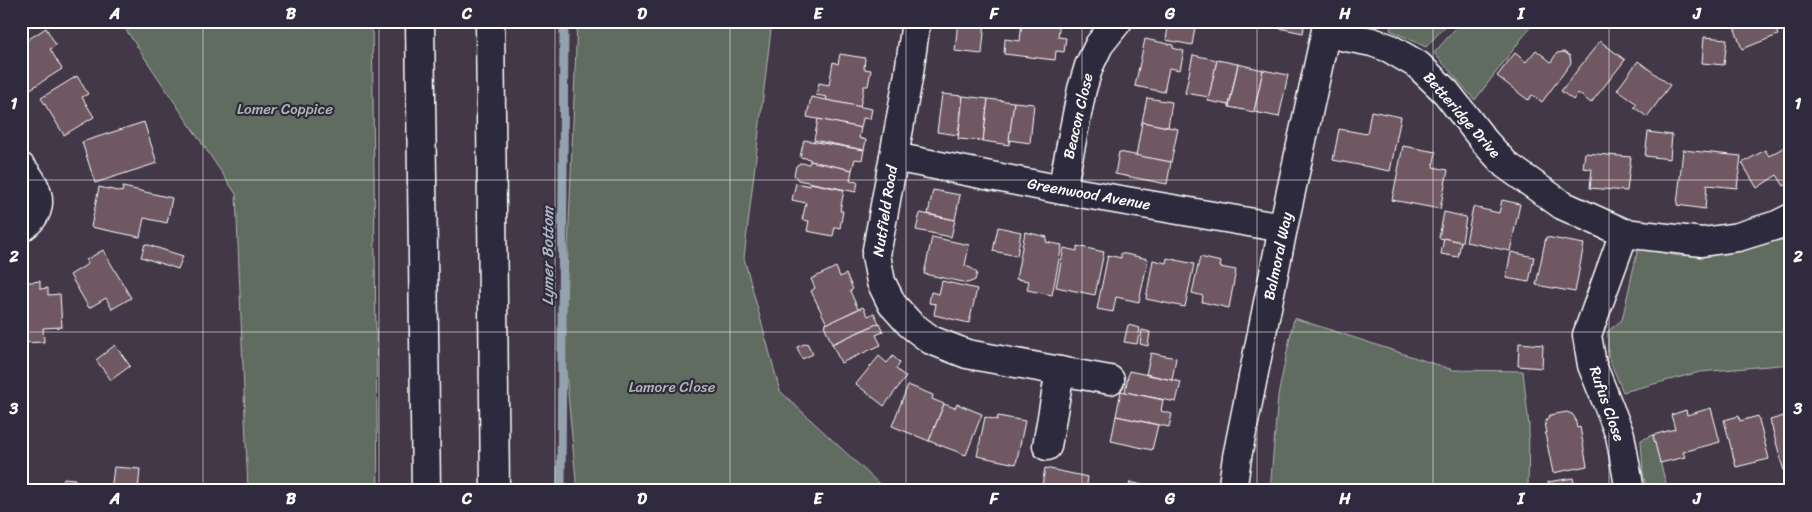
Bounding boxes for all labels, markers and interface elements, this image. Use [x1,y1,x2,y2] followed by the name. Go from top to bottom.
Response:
[109,0,120,28] text: A
[286,0,297,28] text: B
[461,0,473,28] text: C
[637,0,647,28] text: D
[814,0,824,28] text: E
[989,0,1000,28] text: F
[1164,0,1176,28] text: G
[1338,0,1351,28] text: H
[1517,0,1526,28] text: I
[1692,0,1702,28] text: J
[1417,66,1507,164] street label: Betteridge Drive
[1055,70,1101,162] street label: Beacon Close
[11,89,18,118] text: 1
[1795,89,1802,118] text: 1
[237,96,333,122] park label: Lomer Coppice
[865,163,905,258] street label: Nutfield Road
[1025,170,1153,218] street label: Greenwood Avenue
[533,205,562,305] water label: Lymer Bottom
[1256,209,1300,302] street label: Balmoral Way
[8,242,19,271] text: 2
[1792,242,1803,271] text: 2
[1582,363,1632,446] street label: Rufus Close
[629,374,716,400] park label: Lamore Close
[9,394,19,423] text: 3
[1793,394,1803,423] text: 3
[109,484,120,512] text: A
[286,484,297,512] text: B
[461,484,473,512] text: C
[637,484,647,512] text: D
[814,484,824,512] text: E
[989,484,1000,512] text: F
[1164,484,1176,512] text: G
[1338,484,1351,512] text: H
[1517,484,1526,512] text: I
[1692,484,1702,512] text: J

